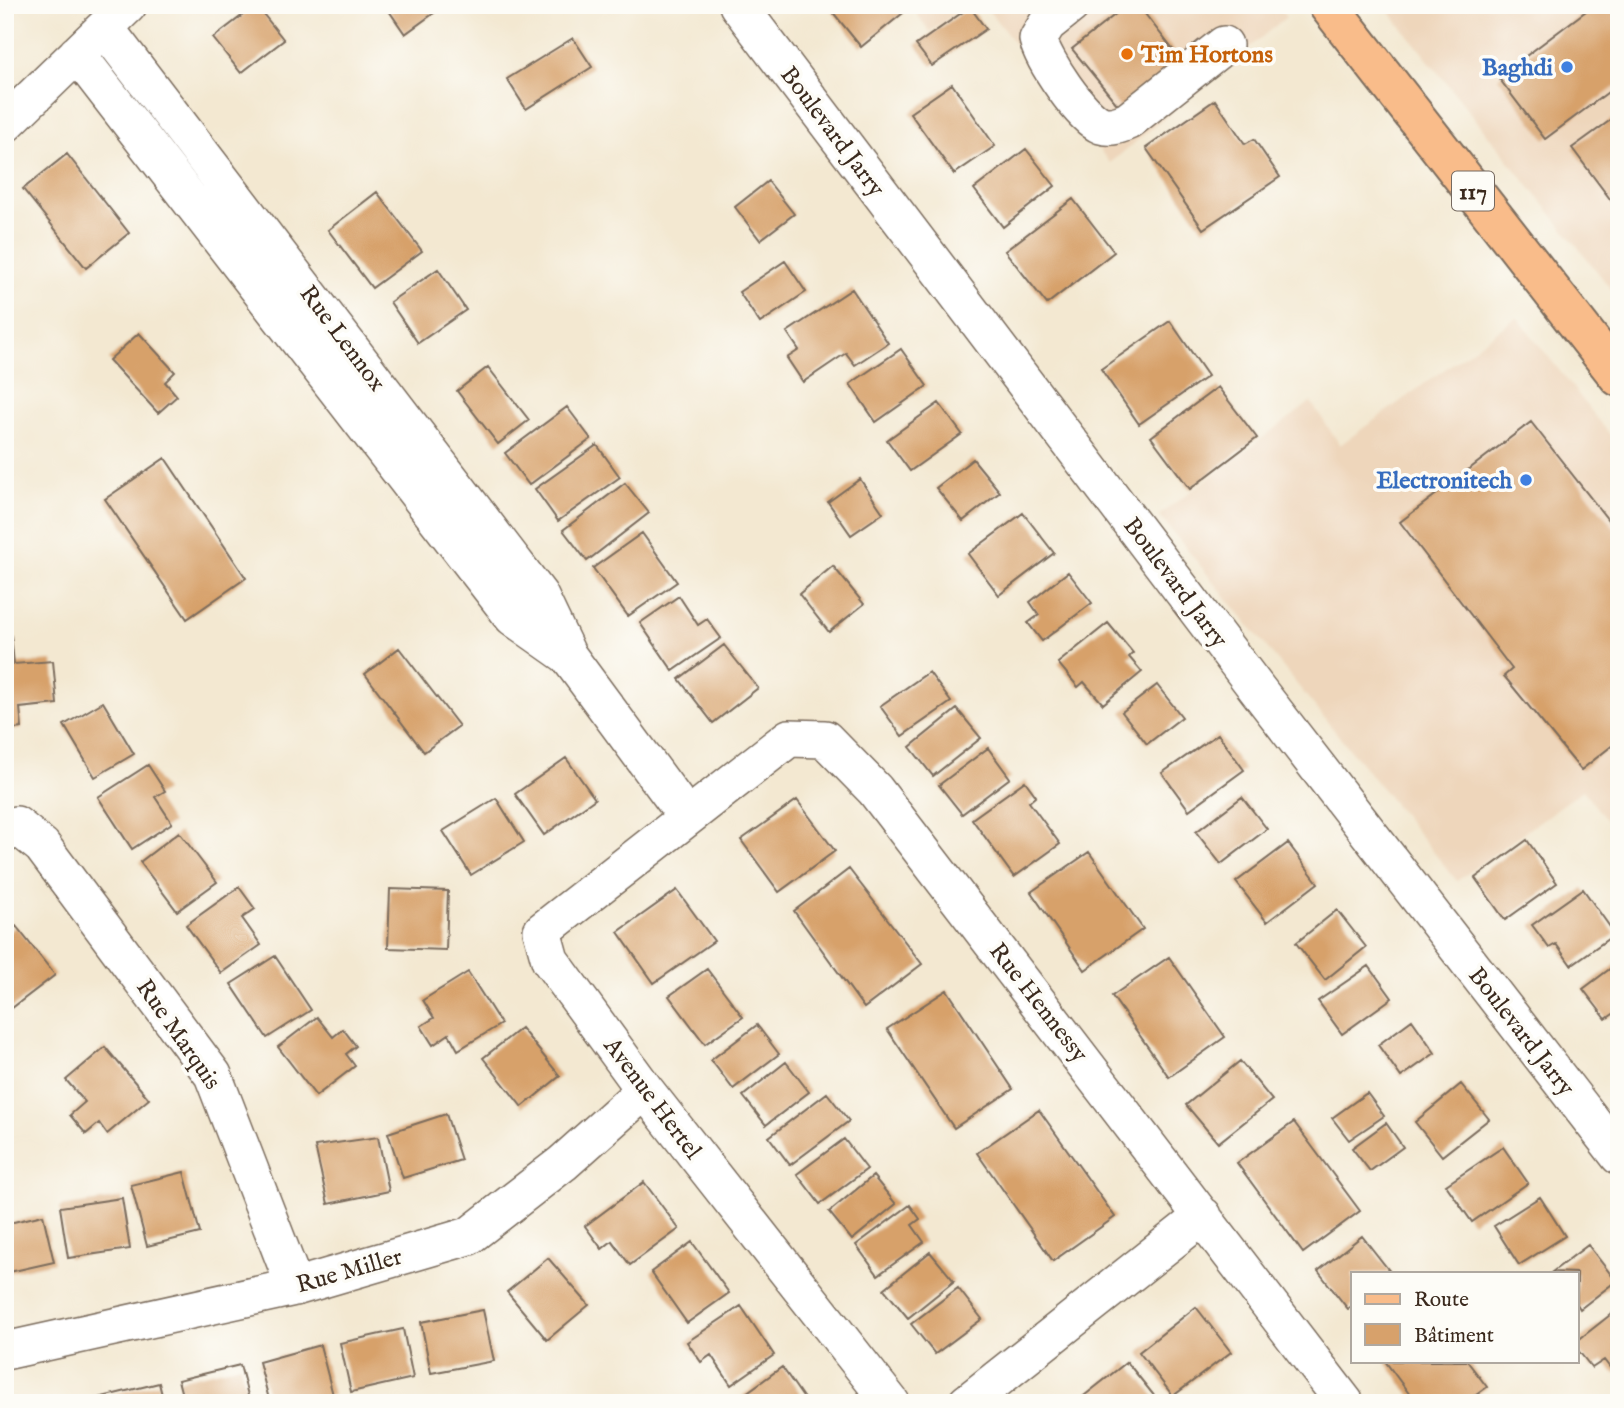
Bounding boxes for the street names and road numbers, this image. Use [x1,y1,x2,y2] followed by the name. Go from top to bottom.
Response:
[773,61,891,203] street label: Boulevard Jarry
[1452,172,1494,210] road number: 117
[292,280,392,398] street label: Rue Lennox
[1116,512,1234,654] street label: Boulevard Jarry
[981,937,1094,1069] street label: Rue Hennessy
[1461,961,1581,1103] street label: Boulevard Jarry
[128,974,227,1096] street label: Rue Marquis
[595,1031,708,1166] street label: Avenue Hertel
[293,1242,406,1301] street label: Rue Miller

